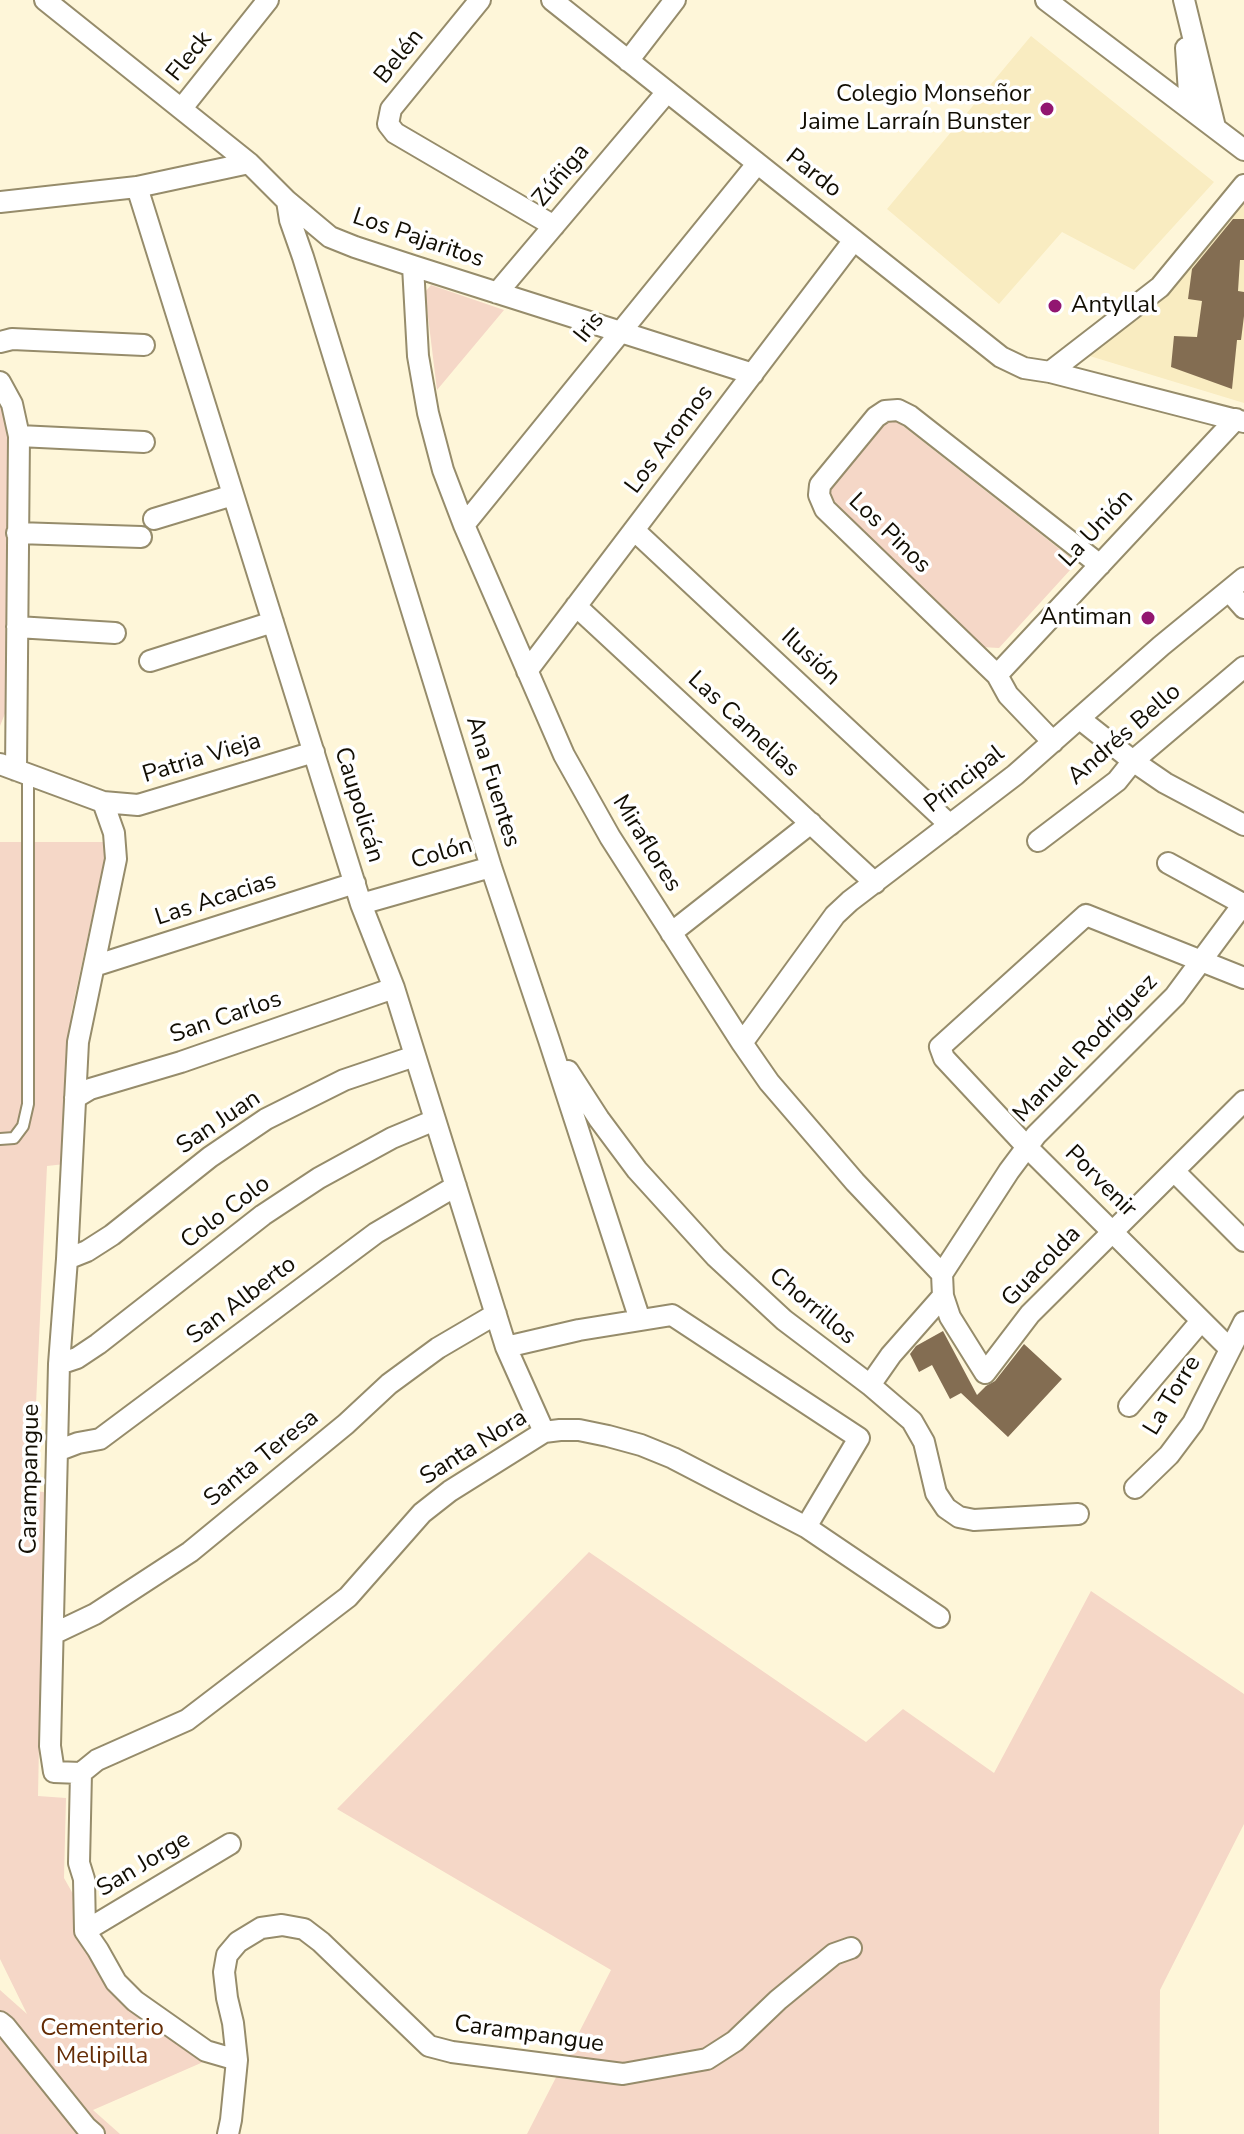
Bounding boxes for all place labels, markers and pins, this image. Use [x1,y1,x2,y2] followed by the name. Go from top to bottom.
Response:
[800,81,1031,137] place label: Colegio Monseñor Jaime Larraín Bunster
[1038,100,1056,118] marker: Colegio Monseñor Jaime Larraín Bunster
[1071,292,1157,320] place label: Antyllal
[1046,297,1064,315] marker: Antyllal
[1040,604,1132,632] place label: Antiman
[1139,609,1157,627] marker: Antiman

